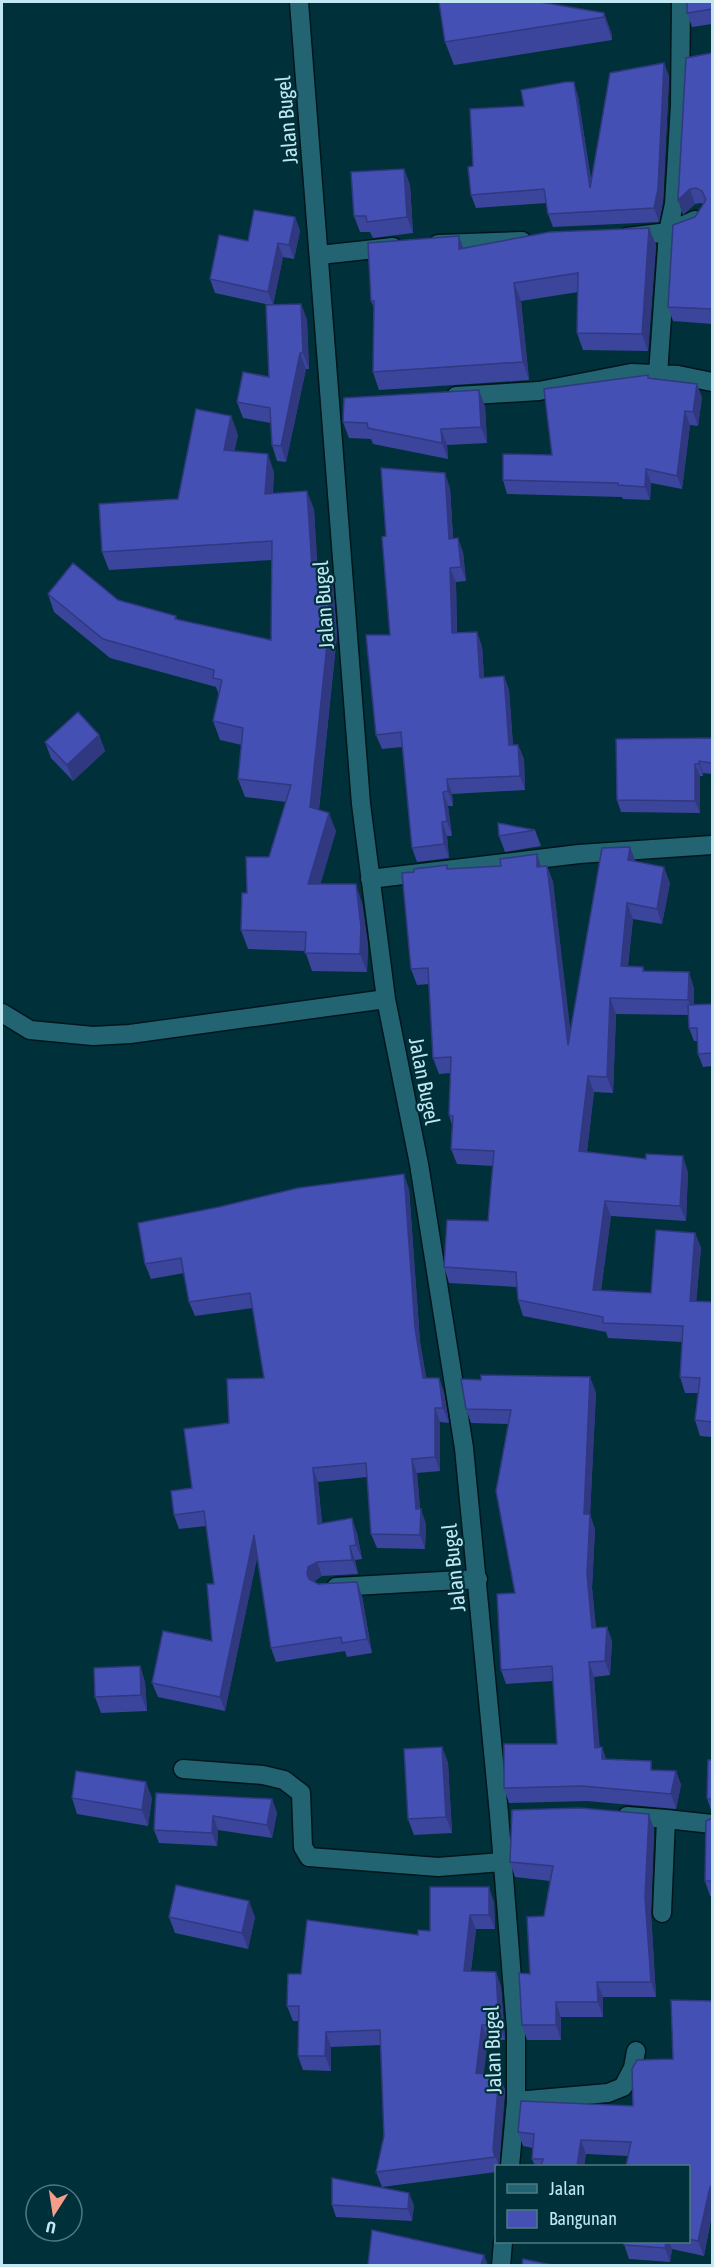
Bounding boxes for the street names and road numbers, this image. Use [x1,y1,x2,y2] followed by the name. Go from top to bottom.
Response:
[270,74,302,165] street label: Jalan Bugel
[308,559,338,650] street label: Jalan Bugel
[405,1035,445,1127] street label: Jalan Bugel
[436,1522,470,1613] street label: Jalan Bugel
[478,2005,506,2095] street label: Jalan Bugel

